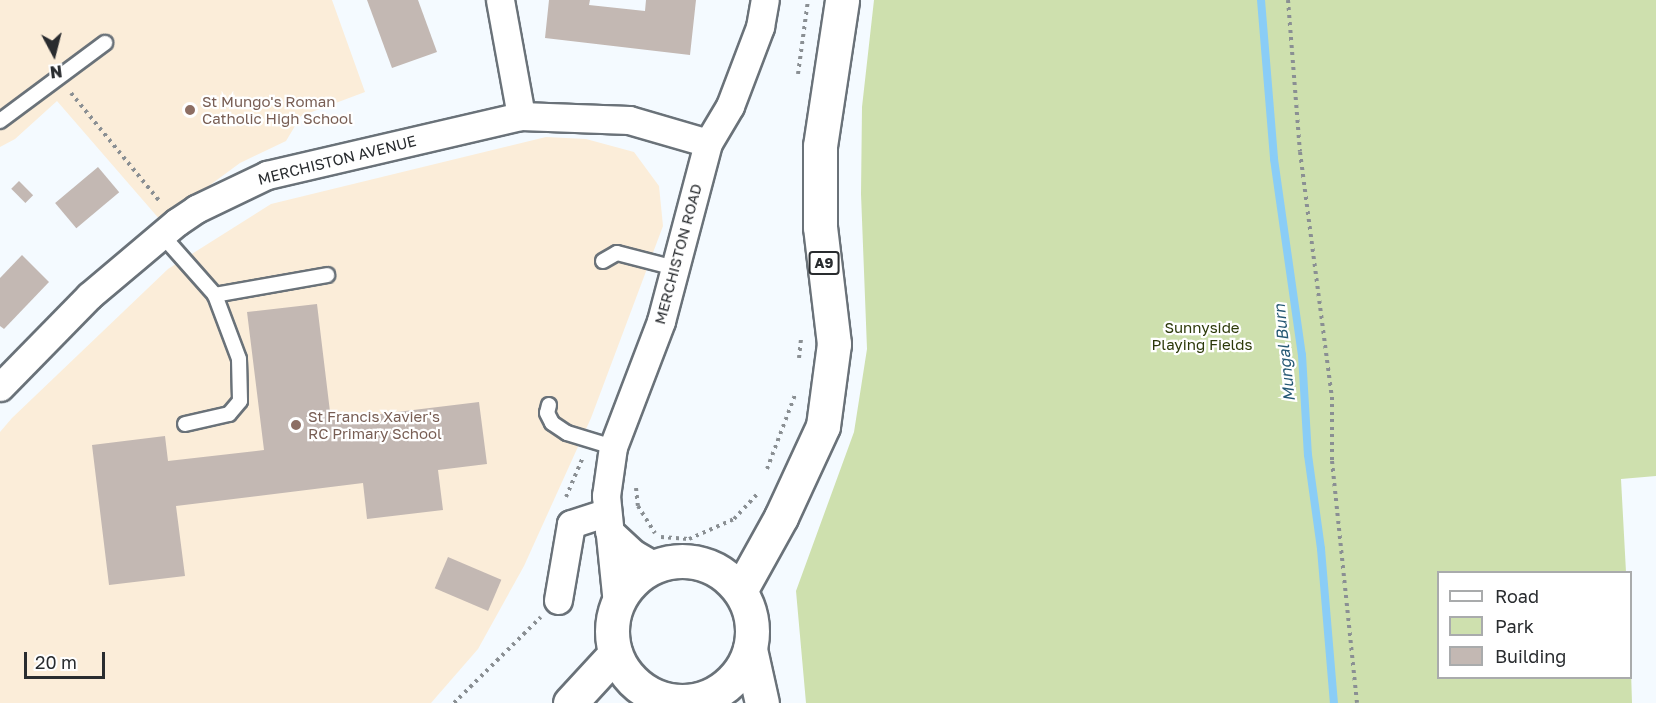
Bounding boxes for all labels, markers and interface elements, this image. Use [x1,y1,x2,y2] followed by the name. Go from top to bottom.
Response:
[24,24,84,84] north arrow
[49,61,63,83] text: N
[202,92,353,127] place label: St Mungo's Roman Catholic High School
[183,103,197,117] marker: St Mungo's Roman Catholic High School
[256,132,418,188] street label: MERCHISTON AVENUE
[651,182,705,326] street label: MERCHISTON ROAD
[808,252,840,274] road number: A9
[1269,303,1299,403] water label: Mungal Burn
[1152,318,1252,353] park label: Sunnyside Playing Fields
[308,407,442,442] place label: St Francis Xavier's RC Primary School
[289,418,303,432] marker: St Francis Xavier's RC Primary School
[1437,571,1632,679] legend
[1495,585,1539,607] text: Road
[1495,615,1534,637] text: Park
[27,640,108,678] scale bar
[1495,645,1566,667] text: Building
[35,651,77,673] text: 20 m

